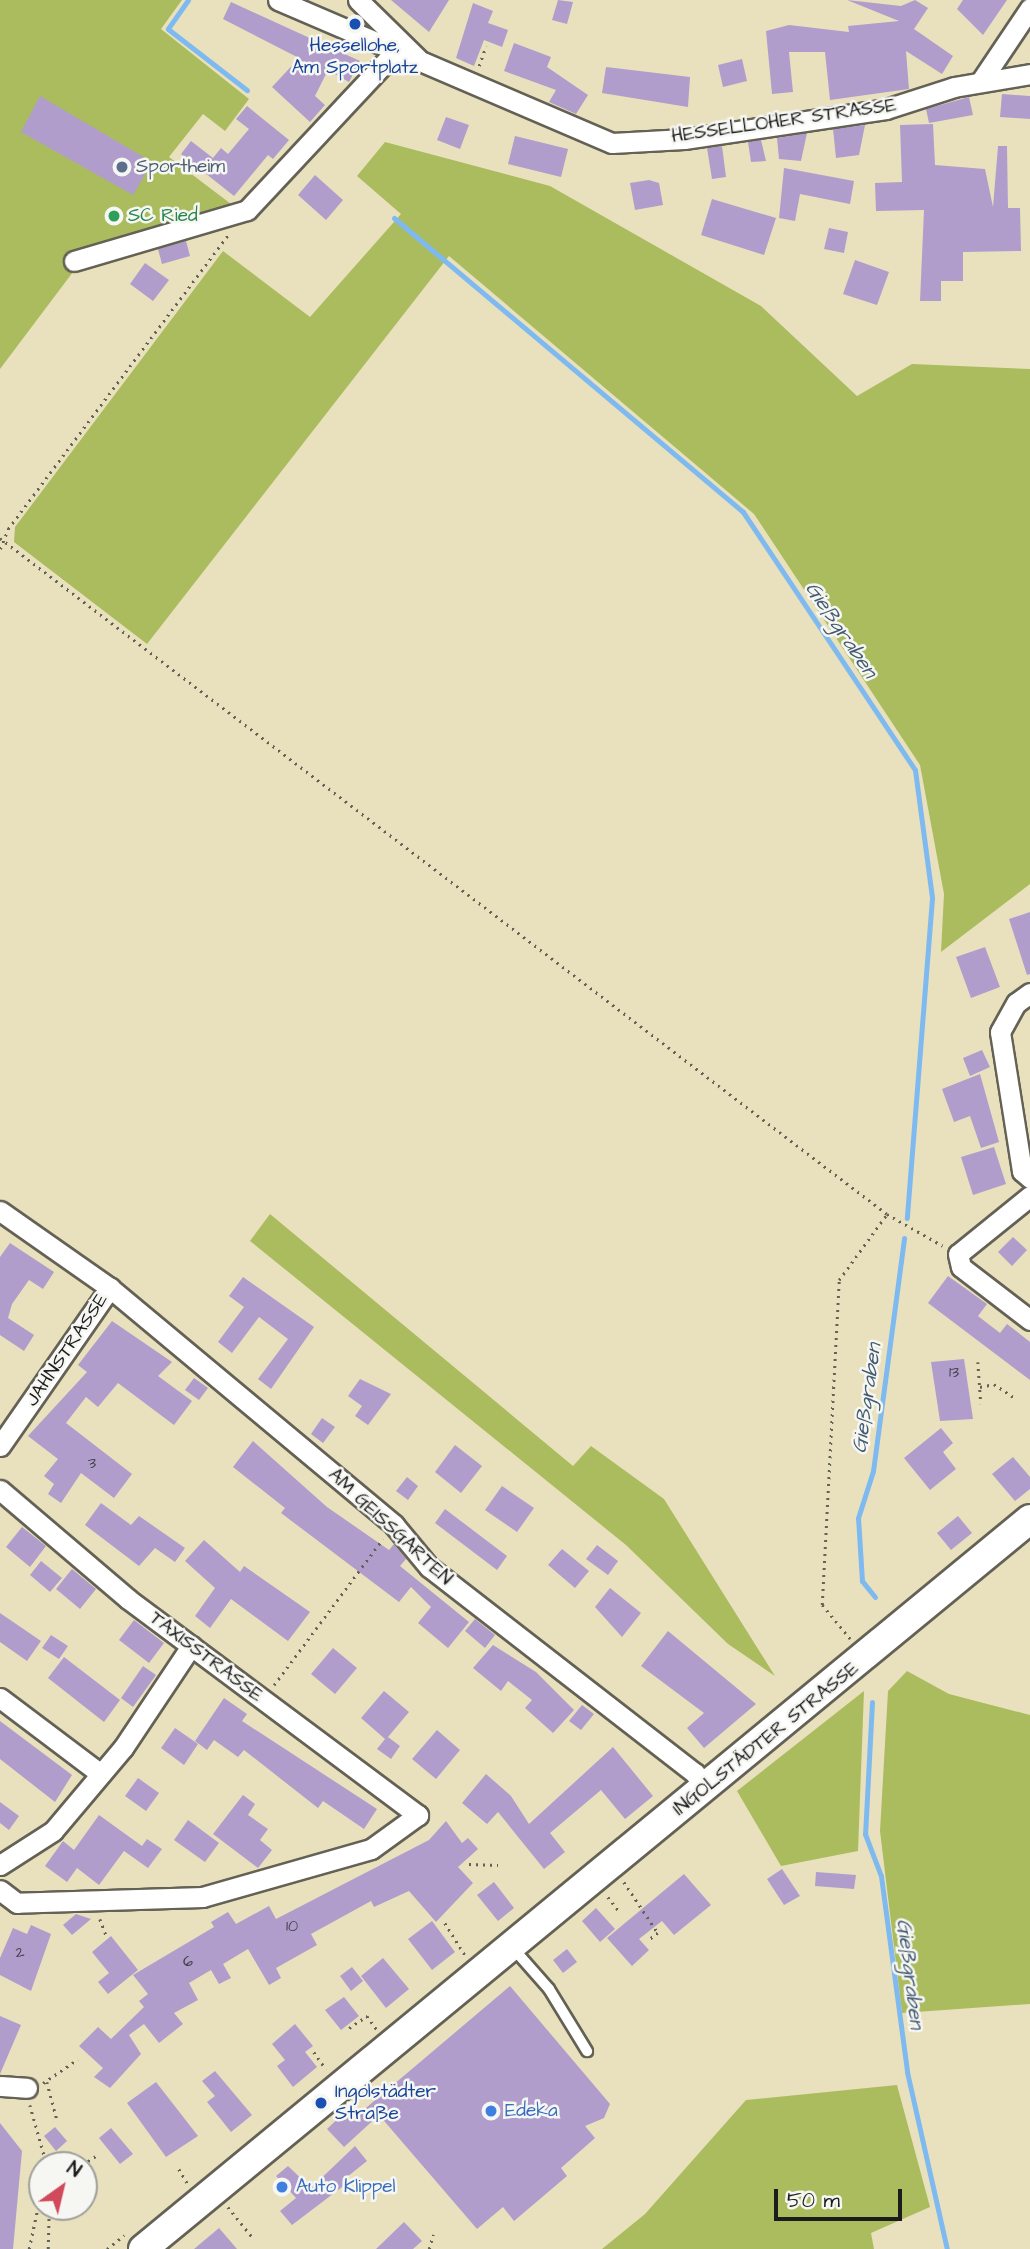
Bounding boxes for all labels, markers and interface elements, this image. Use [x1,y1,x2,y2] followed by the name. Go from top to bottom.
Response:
[347,16,363,32] marker: Hessellohe, Am Sportplatz
[292,35,418,79] place label: Hessellohe, Am Sportplatz
[670,94,898,148] street label: HESSELLOHER STRASSE
[136,156,225,178] place label: Sportheim
[114,159,130,175] marker: Sportheim
[128,205,198,227] place label: SC Ried
[106,208,122,224] marker: SC Ried
[800,577,882,683] water label: Gießgraben
[21,1289,113,1411] street label: JAHNSTRASSE
[847,1341,887,1455] water label: Gießgraben
[949,1362,959,1382] house number: 13
[88,1453,96,1473] house number: 3
[323,1464,457,1590] street label: AM GEISSGARTEN
[145,1607,267,1707] street label: TAXISSTRASSE
[669,1657,863,1821] street label: INGOLSTÄDTER STRASSE
[286,1916,298,1936] house number: 10
[891,1917,929,2031] water label: Gießgraben
[15,1942,25,1962] house number: 2
[183,1951,193,1971] house number: 6
[335,2081,436,2125] place label: Ingolstädter Straße
[313,2095,329,2111] marker: Ingolstädter Straße
[505,2100,558,2122] place label: Edeka
[483,2103,499,2119] marker: Edeka
[28,2151,98,2221] north arrow
[61,2155,86,2184] text: N
[296,2176,396,2198] place label: Auto Klippel
[778,2176,906,2220] scale bar
[274,2179,290,2195] marker: Auto Klippel
[787,2186,840,2215] text: 50 m

